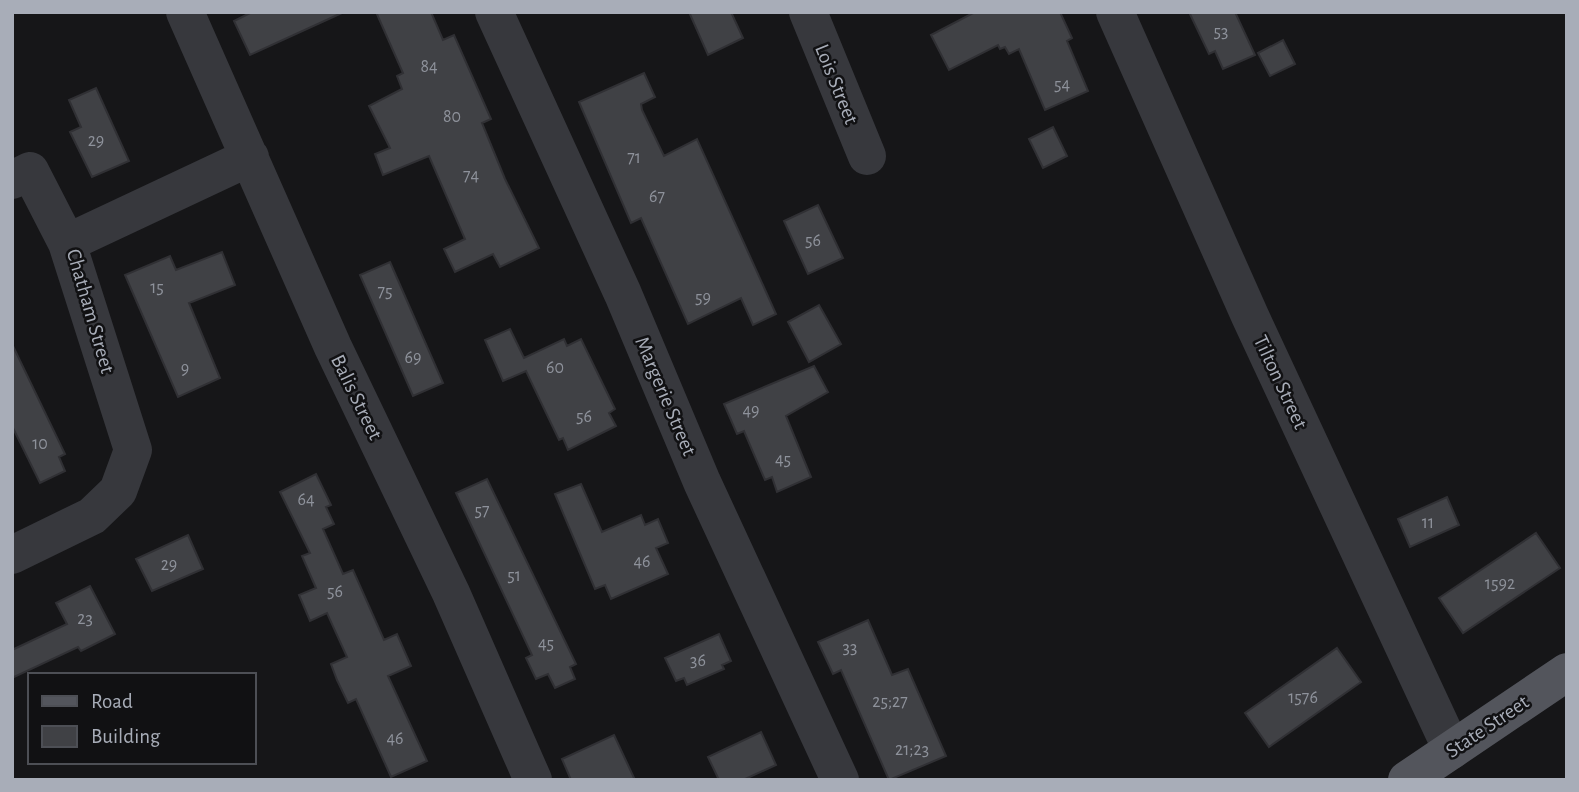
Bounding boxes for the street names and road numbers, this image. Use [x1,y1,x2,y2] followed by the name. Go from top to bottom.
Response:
[811,41,862,128] street label: Lois Street
[63,247,118,376] street label: Chatham Street
[1250,332,1311,433] street label: Tilton Street
[631,334,700,459] street label: Margerie Street
[327,351,386,443] street label: Balis Street
[1442,691,1533,762] street label: State Street

